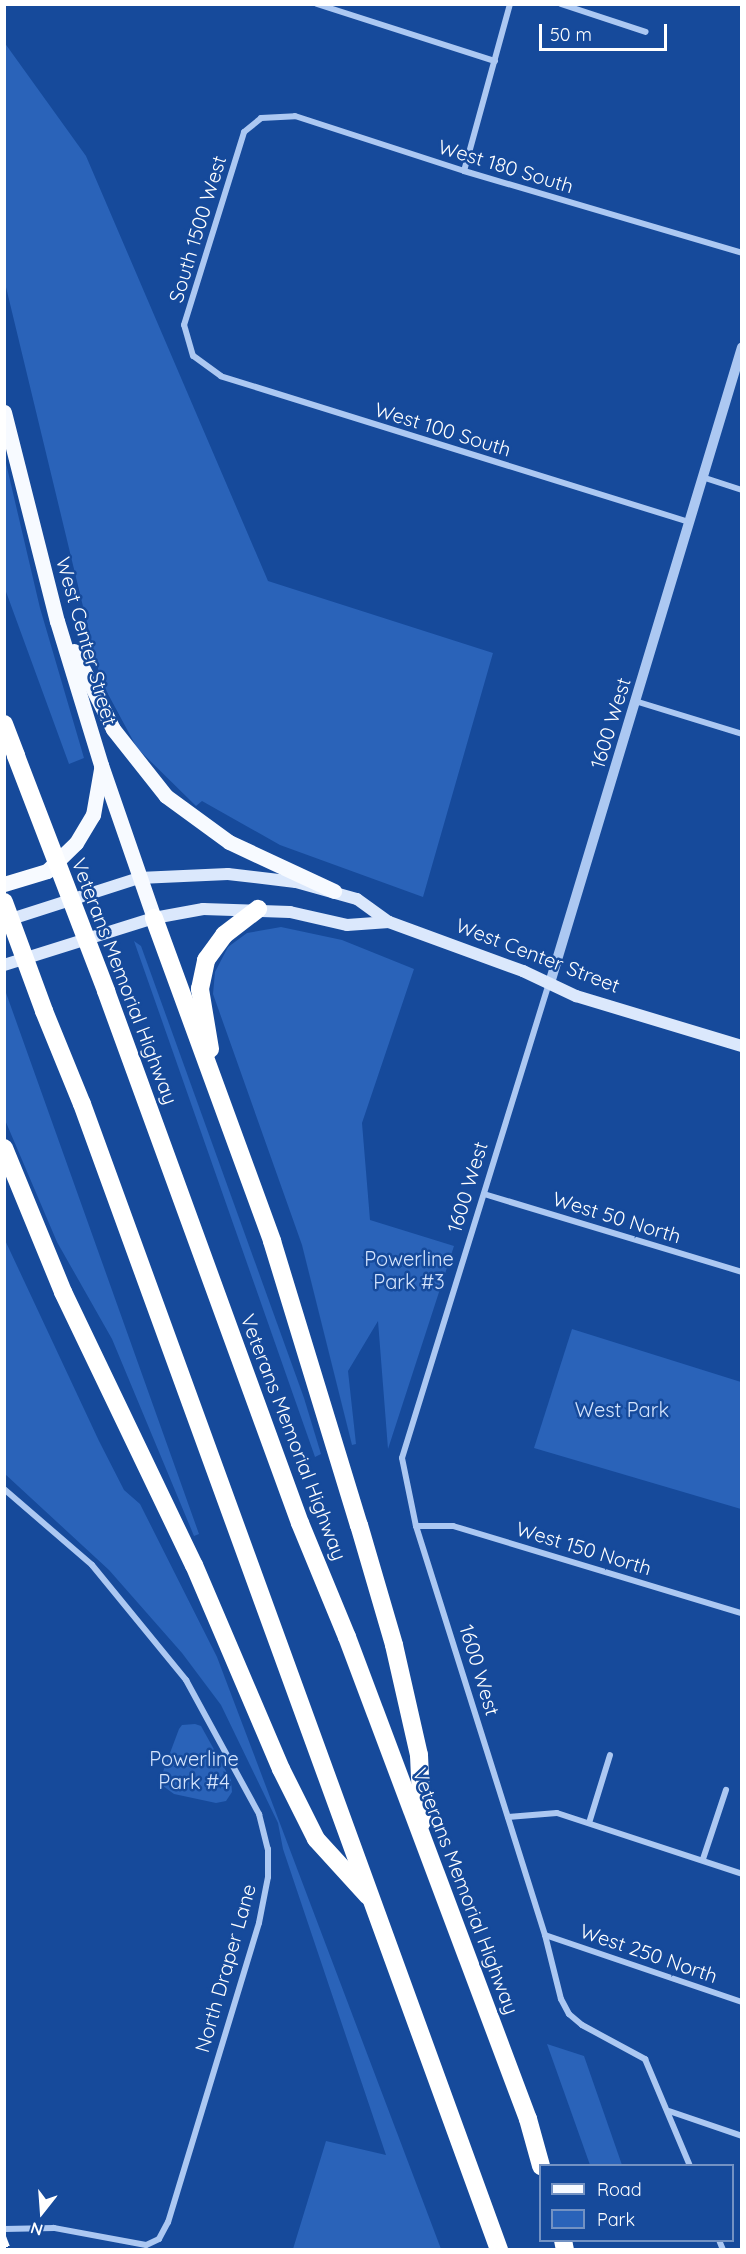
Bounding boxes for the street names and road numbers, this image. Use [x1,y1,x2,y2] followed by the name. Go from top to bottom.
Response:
[435,134,577,198] street label: West 180 South
[163,153,231,305] street label: South 1500 West
[372,397,514,461] street label: West 100 South
[52,554,122,728] street label: West Center Street
[585,675,635,771] street label: 1600 West
[67,855,183,1107] street label: Veterans Memorial Highway
[453,913,623,997] street label: West Center Street
[442,1139,492,1235] street label: 1600 West
[550,1186,684,1248] street label: West 50 North
[236,1311,352,1563] street label: Veterans Memorial Highway
[514,1516,654,1580] street label: West 150 North
[455,1622,505,1718] street label: 1600 West
[408,1765,524,2017] street label: Veterans Memorial Highway
[189,1881,261,2055] street label: North Draper Lane
[577,1918,721,1988] street label: West 250 North

